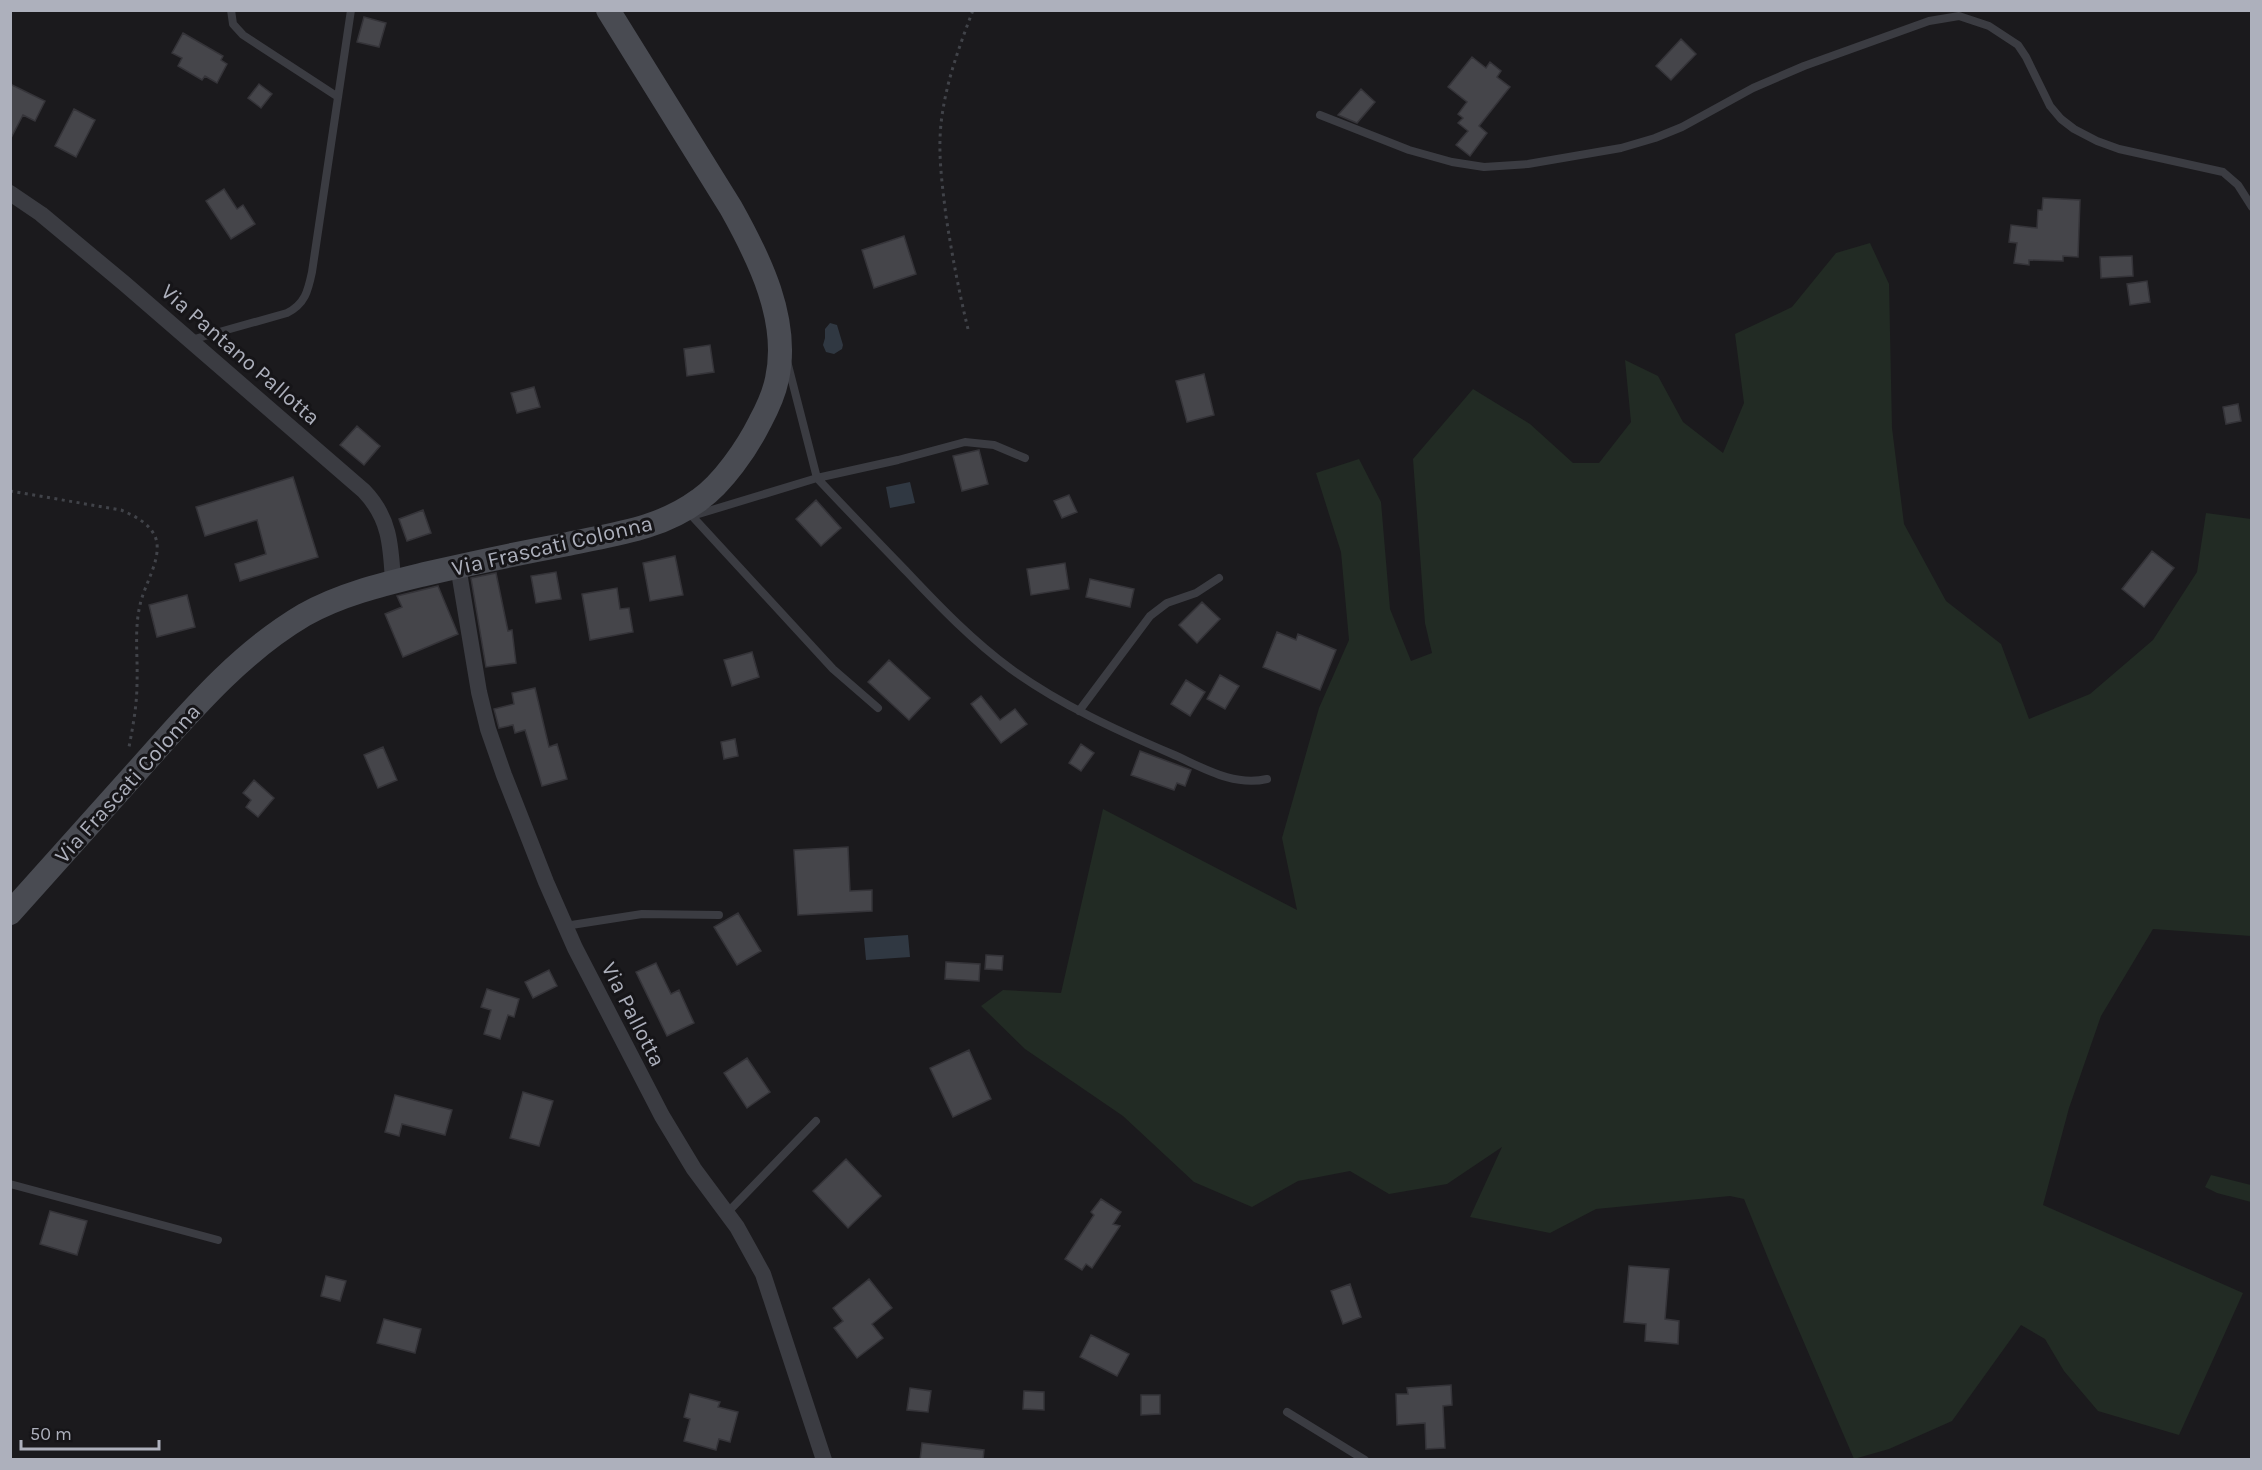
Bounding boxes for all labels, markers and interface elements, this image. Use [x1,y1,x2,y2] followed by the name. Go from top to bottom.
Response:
[156,279,325,431] street label: Via Pantano Pallotta
[449,510,655,582] street label: Via Frascati Colonna
[49,699,206,869] street label: Via Frascati Colonna
[596,958,670,1071] street label: Via Pallotta
[21,1413,159,1451] scale bar
[30,1423,72,1445] text: 50 m

